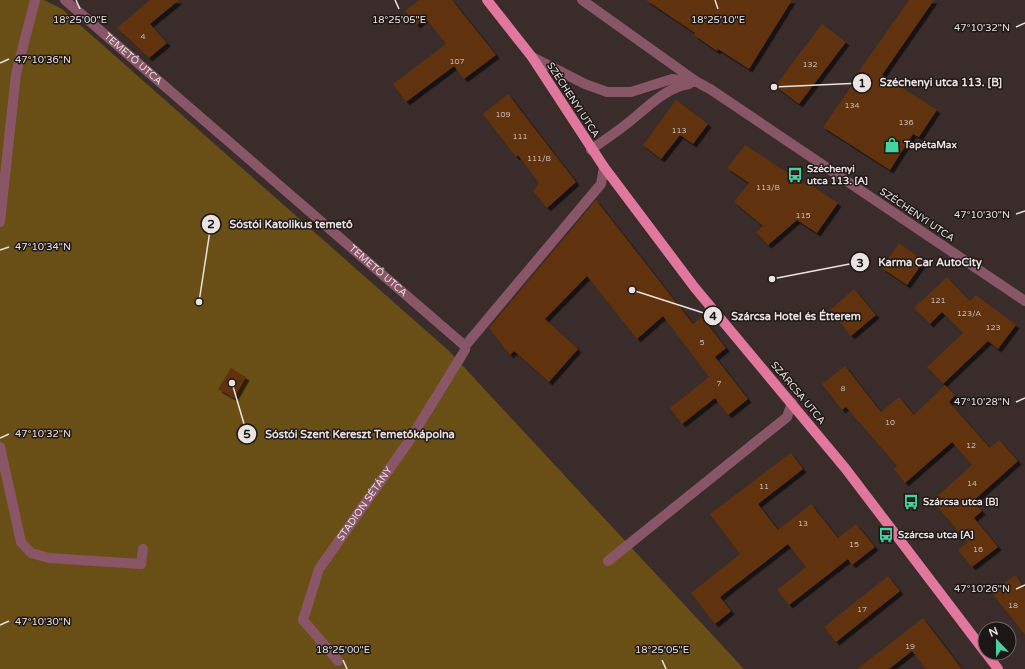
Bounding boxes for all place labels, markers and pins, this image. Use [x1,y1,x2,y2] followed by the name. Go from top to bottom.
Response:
[852,71,1010,94] callout: Széchenyi utca 113. [B]
[883,136,901,154] shop icon: TapétaMax
[903,139,957,151] place label: TapétaMax
[807,163,868,187] place label: Széchenyi utca 113. [A]
[786,166,804,184] bus stop icon: Széchenyi utca 113. [A]
[201,212,361,235] callout: Sóstói Katolikus temető
[850,251,990,274] callout: Karma Car AutoCity
[703,304,869,327] callout: Szárcsa Hotel és Étterem
[237,422,463,445] callout: Sóstói Szent Kereszt Temetőkápolna
[902,493,920,511] bus stop icon: Szárcsa utca [B]
[923,496,999,508] place label: Szárcsa utca [B]
[877,526,895,544] bus stop icon: Szárcsa utca [A]
[898,529,974,541] place label: Szárcsa utca [A]

